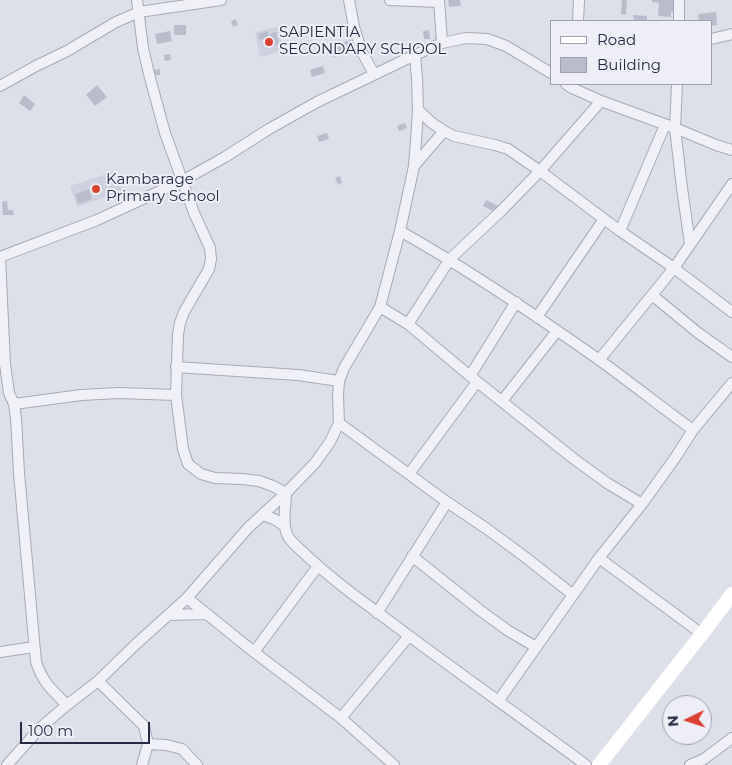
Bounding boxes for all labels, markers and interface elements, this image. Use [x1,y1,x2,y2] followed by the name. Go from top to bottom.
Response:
[550,20,712,85] legend
[279,24,446,59] place label: SAPIENTIA SECONDARY SCHOOL
[597,30,636,49] text: Road
[263,36,275,48] marker: SAPIENTIA SECONDARY SCHOOL
[597,55,661,74] text: Building
[106,171,220,206] place label: Kambarage Primary School
[90,183,102,195] marker: Kambarage Primary School
[662,695,712,745] north arrow
[22,712,152,744] scale bar
[664,715,682,727] text: N
[28,721,73,740] text: 100 m

